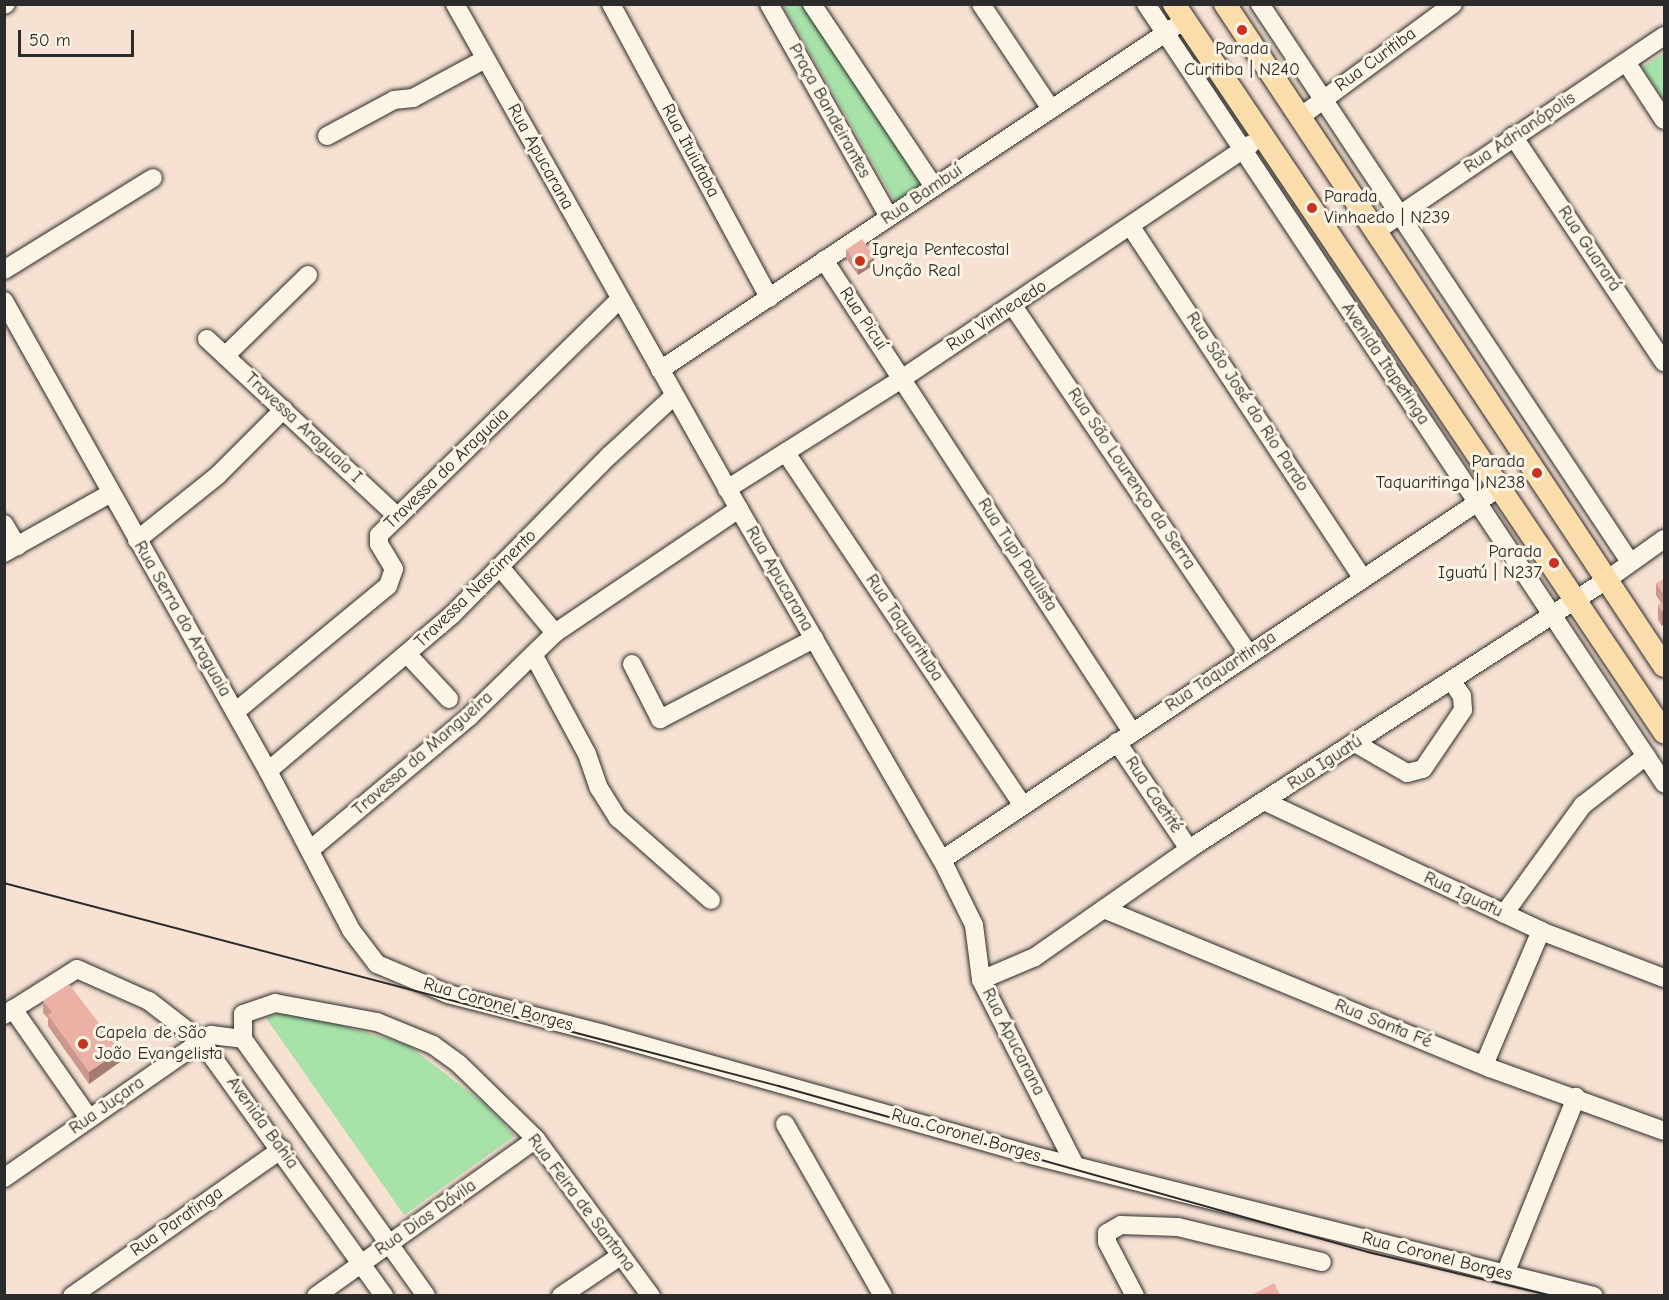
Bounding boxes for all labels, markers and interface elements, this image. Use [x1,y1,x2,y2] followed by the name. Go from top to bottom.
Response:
[21,18,136,56] scale bar
[1235,23,1249,37] marker: Parada Curitiba | N240
[1331,23,1421,97] street label: Rua Curitiba
[29,30,71,51] text: 50 m
[1184,39,1300,82] place label: Parada Curitiba | N240
[783,40,875,182] street label: Praça Bandeirantes
[1460,88,1580,178] street label: Rua Adrianópolis
[502,100,578,214] street label: Rua Apucarana
[656,101,724,201] street label: Rua Ituiutaba
[877,160,967,230] street label: Rua Bambuí
[1324,187,1450,230] place label: Parada Vinhaedo | N239
[1305,201,1319,215] marker: Parada Vinhaedo | N239
[1552,202,1626,296] street label: Rua Guarará
[872,240,1009,282] place label: Igreja Pentecostal Unção Real
[853,254,867,268] marker: Igreja Pentecostal Unção Real
[943,276,1051,356] street label: Rua Vinheaedo
[834,283,892,355] street label: Rua Picuí
[1336,299,1434,429] street label: Avenida Itapetinga
[1181,308,1313,496] street label: Rua São José do Rio Pardo
[240,368,366,488] street label: Travessa Araguaia I
[1062,384,1200,574] street label: Rua São Lourenço da Serra
[380,404,514,534] street label: Travessa do Araguaia
[1376,452,1525,494] place label: Parada Taquaritinga | N238
[1530,466,1544,480] marker: Parada Taquaritinga | N238
[972,494,1062,616] street label: Rua Tupi Paulista
[740,523,818,635] street label: Rua Apucarana
[411,525,541,653] street label: Travessa Nascimento
[129,537,235,701] street label: Rua Serra do Araguaia
[1438,542,1542,584] place label: Parada Iguatú | N237
[1547,556,1561,570] marker: Parada Iguatú | N237
[860,570,948,686] street label: Rua Taquarituba
[1161,627,1281,717] street label: Rua Taquaritinga
[348,687,498,821] street label: Travessa da Mangueira
[1284,731,1366,795] street label: Rua Iguatú
[1120,753,1186,837] street label: Rua Caetité
[1420,867,1506,923] street label: Rua Iguatu
[421,973,575,1037] street label: Rua Coronel Borges
[977,985,1049,1099] street label: Rua Apucarana
[1331,995,1435,1053] street label: Rua Santa Fé
[95,1023,223,1066] place label: Capela de São João Evangelista
[76,1037,90,1051] marker: Capela de São João Evangelista
[65,1072,149,1140] street label: Rua Juçara
[221,1073,303,1173] street label: Avenida Bahia
[889,1104,1043,1168] street label: Rua Coronel Borges
[522,1130,640,1276] street label: Rua Feira de Santana
[371,1175,481,1261] street label: Rua Dias Dávila
[127,1182,227,1262] street label: Rua Paratinga
[1359,1228,1515,1286] street label: Rua Coronel Borges

